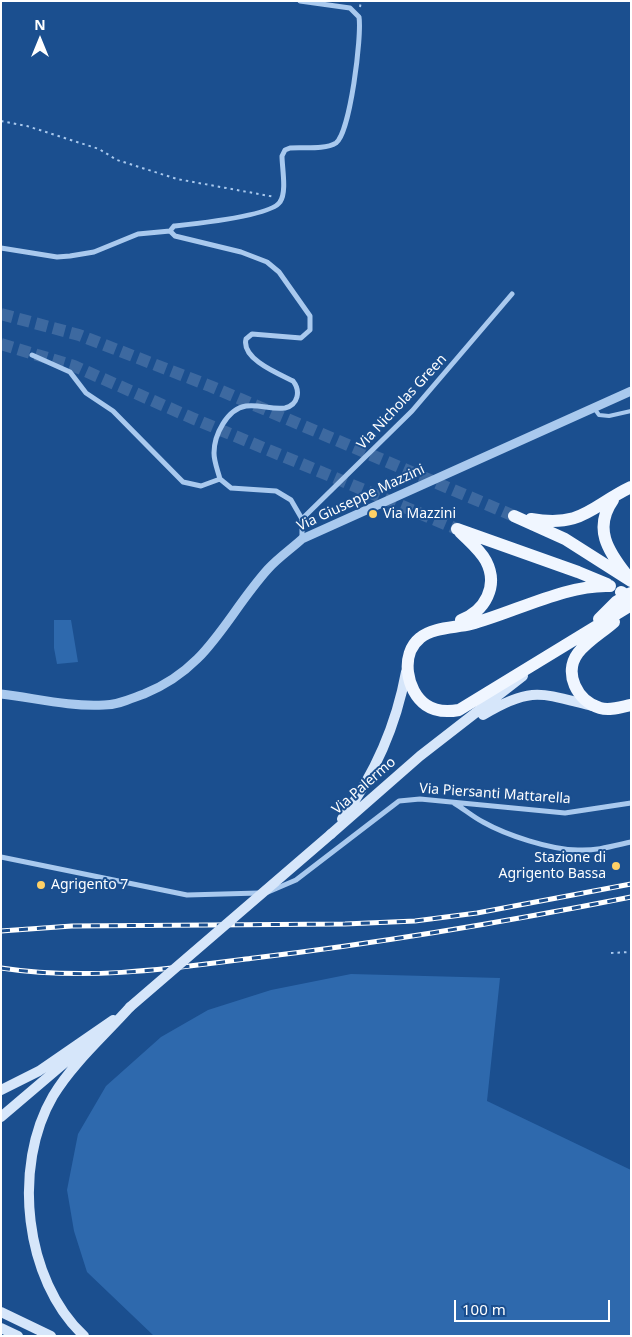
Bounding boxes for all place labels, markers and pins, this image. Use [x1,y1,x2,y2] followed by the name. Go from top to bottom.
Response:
[383,506,456,522] place label: Via Mazzini
[367,508,379,520] marker: Via Mazzini
[499,850,606,882] place label: Stazione di Agrigento Bassa
[610,860,622,872] marker: Stazione di Agrigento Bassa
[51,877,128,893] place label: Agrigento 7
[35,879,47,891] marker: Agrigento 7

